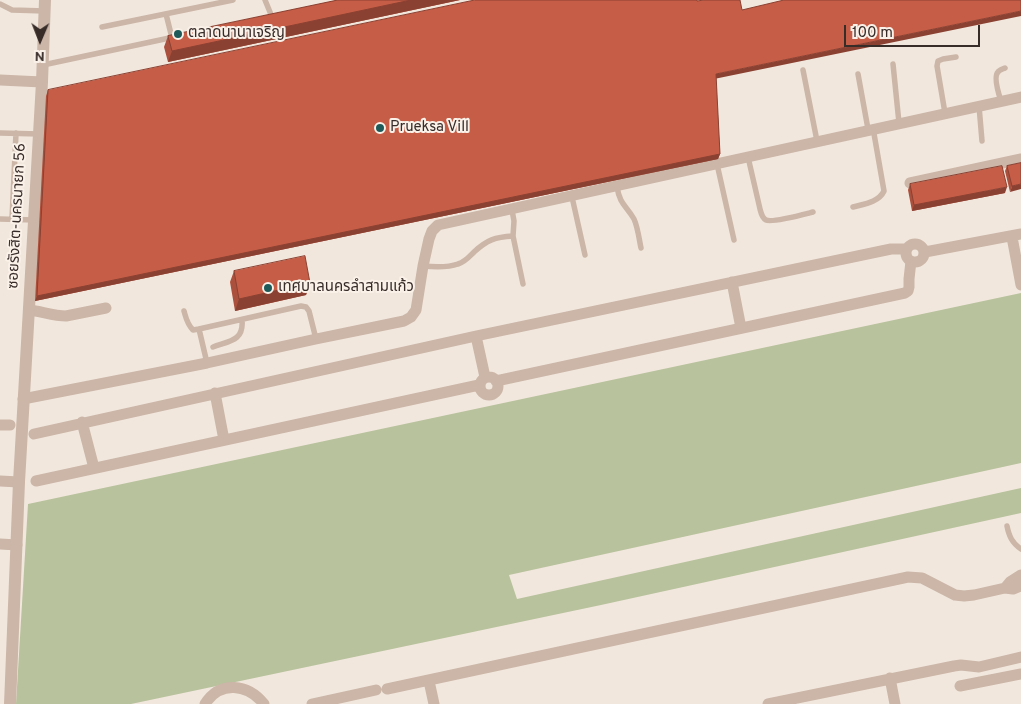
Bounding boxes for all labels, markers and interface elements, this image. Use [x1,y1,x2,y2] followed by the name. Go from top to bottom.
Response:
[15,15,65,65] north arrow
[846,15,982,47] scale bar
[852,24,893,43] text: 100 m
[188,25,285,43] place label: ตลาดนานาเจริญ
[172,28,184,40] marker: ตลาดนานาเจริญ
[35,47,45,64] text: N
[390,119,469,137] place label: Prueksa Vill
[374,122,386,134] marker: Prueksa Vill
[5,143,31,289] street label: ซอยรังสิต-นครนายก 56
[278,279,414,297] place label: เทศบาลนครลำสามแก้ว
[262,282,274,294] marker: เทศบาลนครลำสามแก้ว

